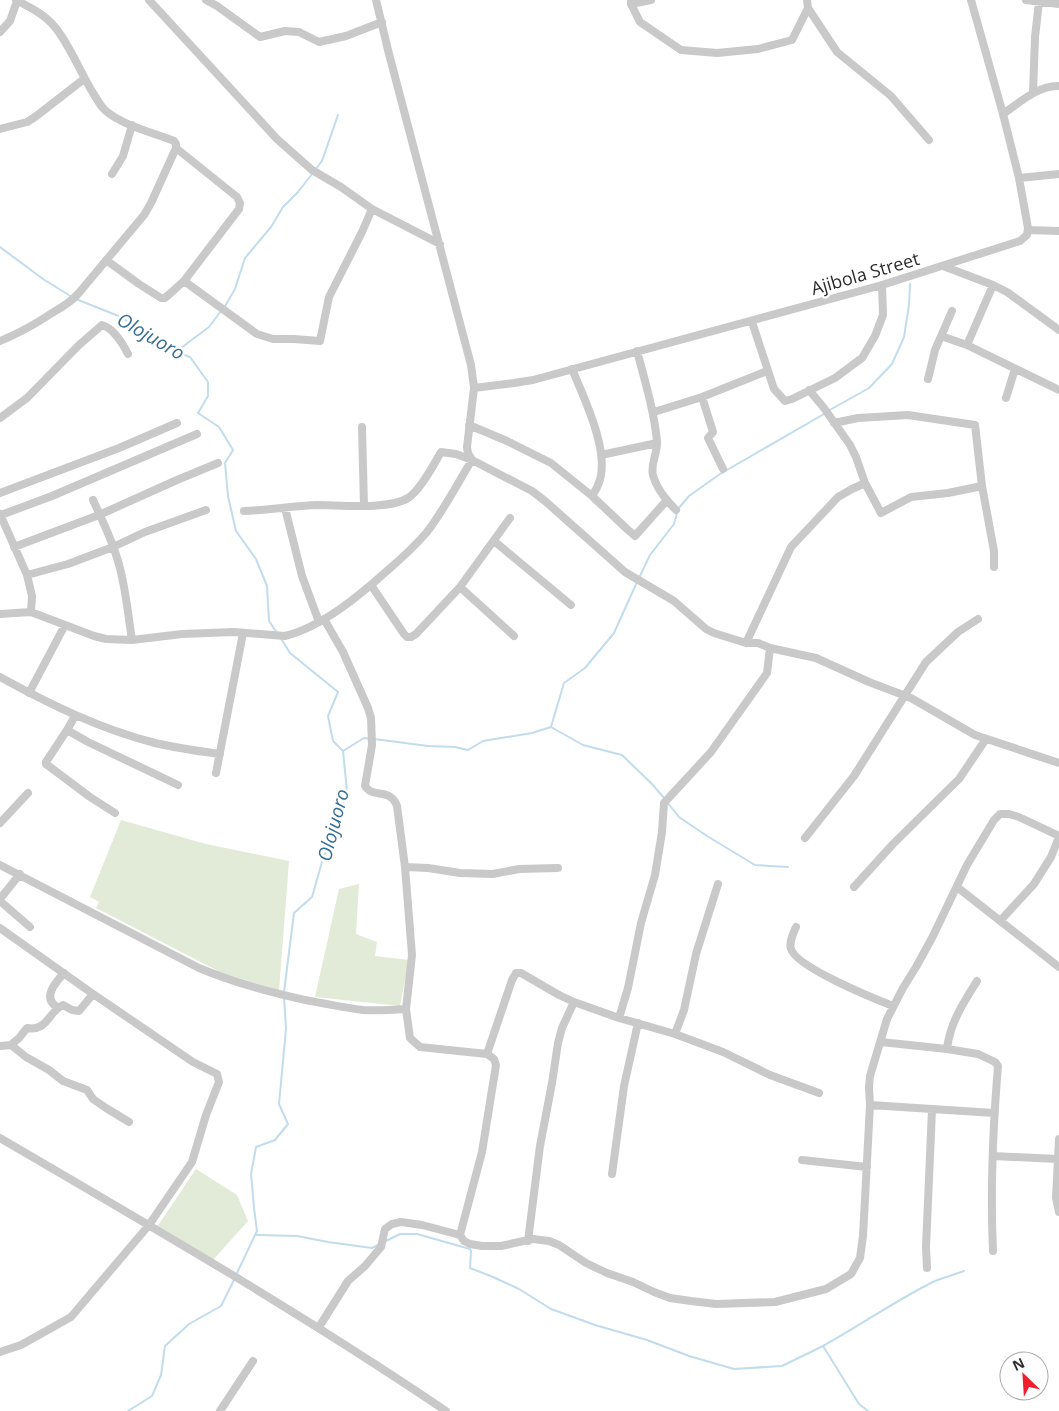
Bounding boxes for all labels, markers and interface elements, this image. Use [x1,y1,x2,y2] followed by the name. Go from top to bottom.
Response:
[808,246,922,300] street label: Ajibola Street
[113,306,189,366] water label: Olojuoro
[311,786,355,864] water label: Olojuoro
[999,1351,1049,1401] north arrow
[1009,1353,1027,1375] text: N

